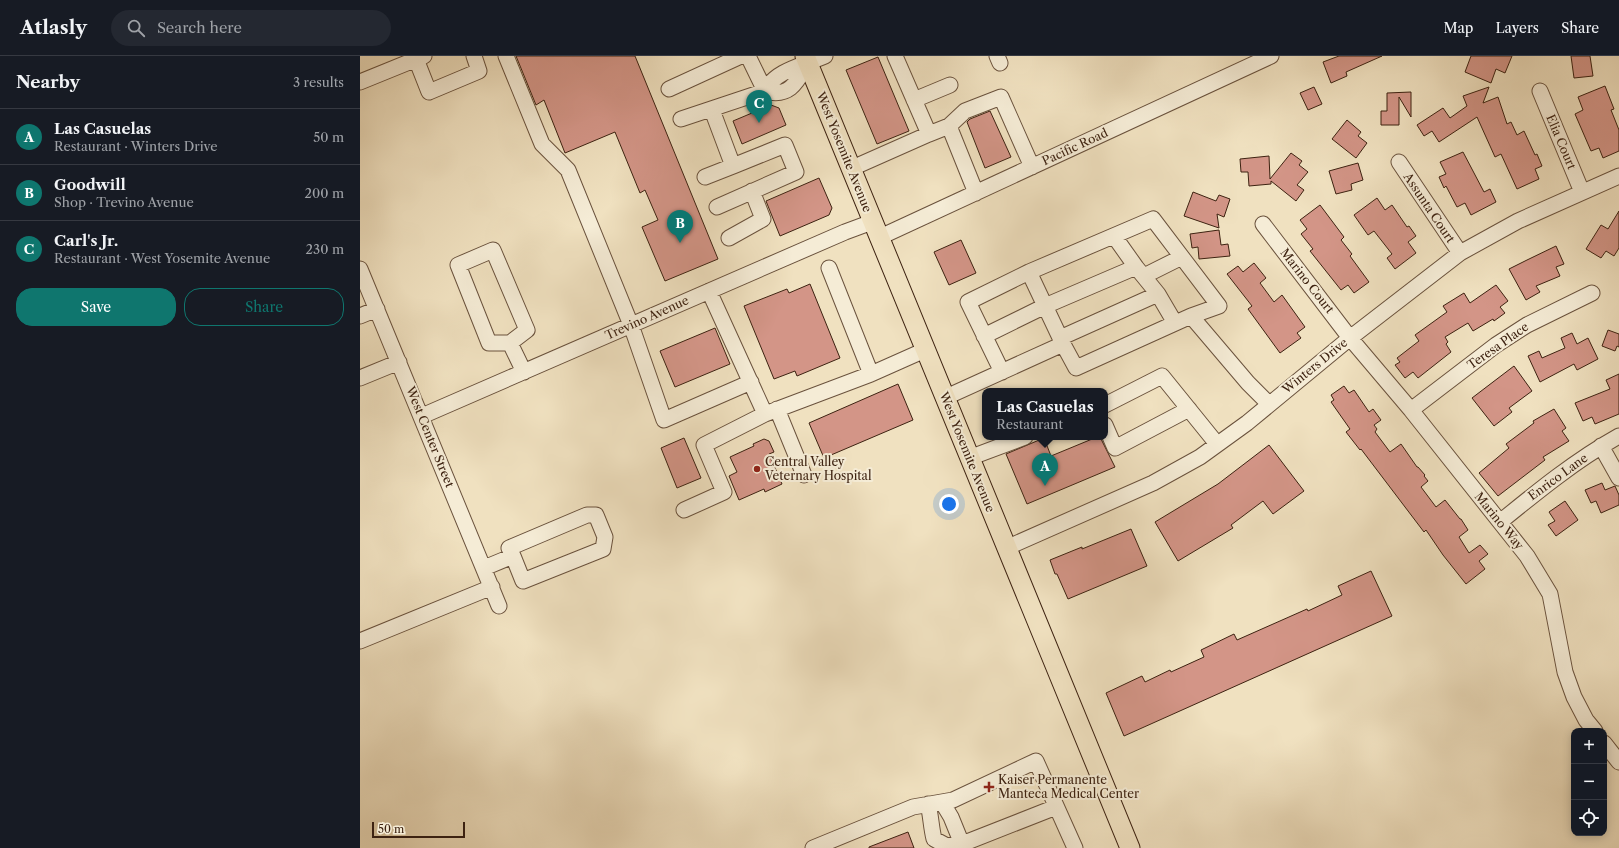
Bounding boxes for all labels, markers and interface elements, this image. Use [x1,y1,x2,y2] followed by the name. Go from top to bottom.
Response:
[111,10,391,46] search box
[20,16,87,39] text: Atlasly
[125,17,147,39] icon: search
[157,18,242,37] text: Search here
[1443,19,1473,37] text: Map
[1495,19,1539,37] text: Layers
[1561,19,1599,37] text: Share
[16,72,80,92] text: Nearby
[293,74,344,90] text: 3 results
[813,88,876,214] street label: West Yosemite Avenue
[746,90,772,123] pin: C
[1543,112,1580,172] street label: Elia Court
[54,119,151,138] text: Las Casuelas
[1040,125,1111,168] street label: Pacific Road
[24,129,34,145] text: A
[313,129,344,145] text: 50 m
[54,138,217,154] text: Restaurant · Winters Drive
[1400,169,1459,246] street label: Assunta Court
[54,175,126,194] text: Goodwill
[24,185,34,201] text: B
[304,185,344,201] text: 200 m
[54,194,194,210] text: Shop · Trevino Avenue
[667,210,693,243] pin: B
[54,231,118,250] text: Carl's Jr.
[24,241,34,257] text: C
[306,241,344,257] text: 230 m
[1277,245,1338,317] street label: Marino Court
[54,250,270,266] text: Restaurant · West Yosemite Avenue
[16,288,176,326] button: Save
[184,288,344,326] button: Share
[603,292,691,343] street label: Trevino Avenue
[1464,319,1532,372] street label: Teresa Place
[1278,334,1351,397] street label: Winters Drive
[403,383,458,490] street label: West Center Street
[936,388,999,514] street label: West Yosemite Avenue
[982,388,1108,440] popup
[996,397,1094,416] text: Las Casuelas
[996,416,1063,432] text: Restaurant
[1525,450,1591,503] street label: Enrico Lane
[1032,453,1058,486] pin: A
[764,454,872,483] place label: Central Valley Veternary Hospital
[752,464,762,474] marker: Central Valley Veternary Hospital
[1472,489,1527,553] street label: Marino Way
[939,494,959,514] your location
[1571,728,1607,836] map controls
[1571,728,1607,764] button: +
[1571,764,1607,800] button: −
[998,772,1139,801] place label: Kaiser Permanente Manteca Medical Center
[983,781,995,793] marker: Kaiser Permanente Manteca Medical Center
[1571,800,1607,836] button: locate
[372,820,465,839] scale bar
[378,822,404,836] text: 50 m

